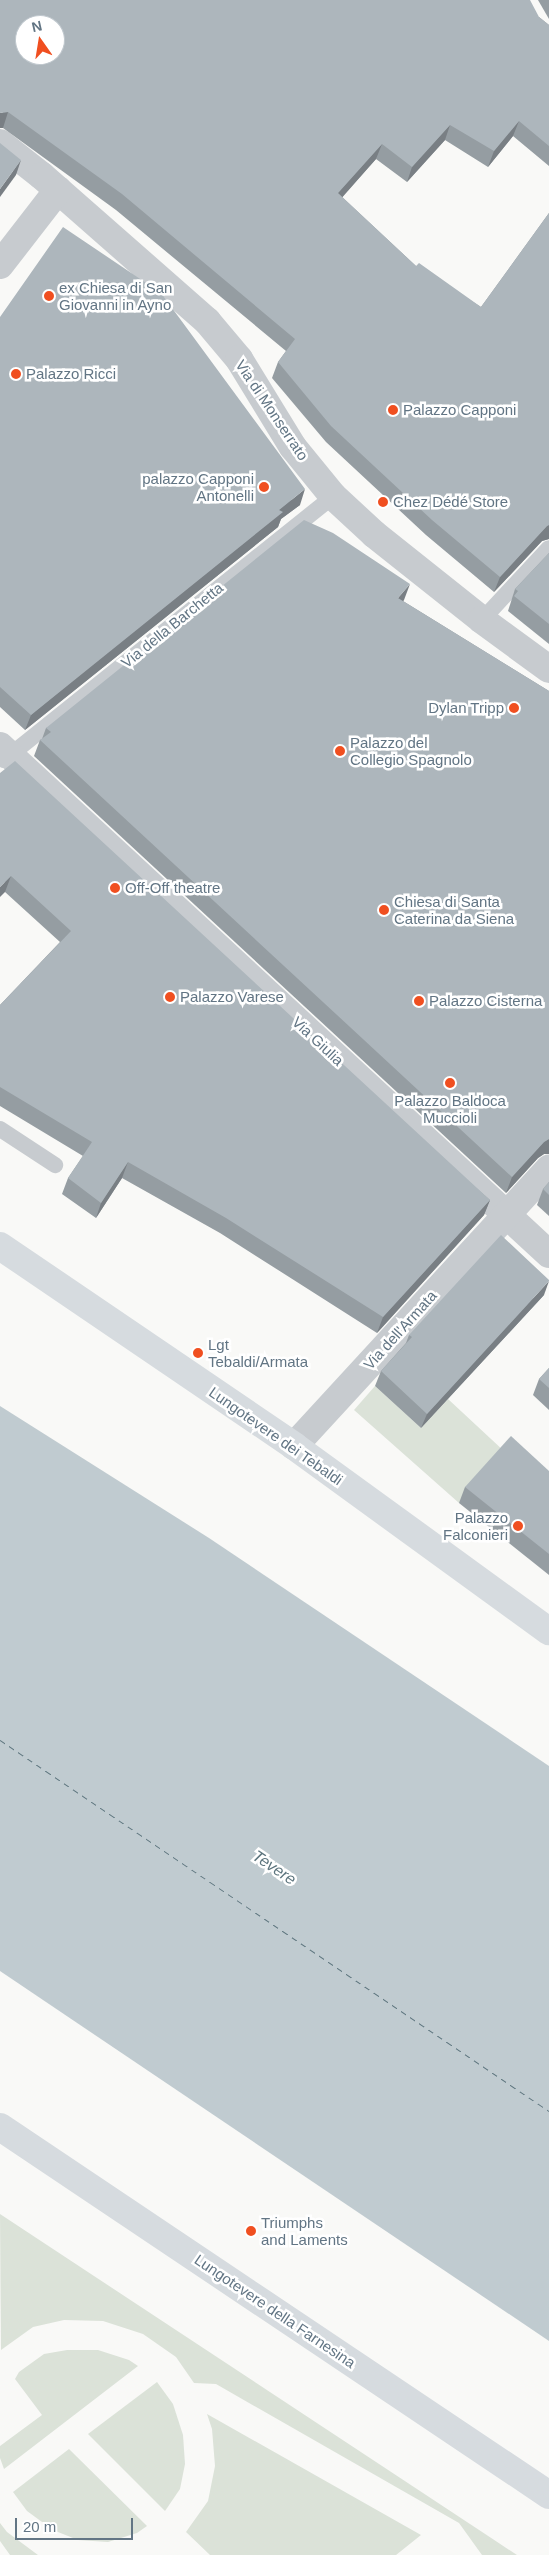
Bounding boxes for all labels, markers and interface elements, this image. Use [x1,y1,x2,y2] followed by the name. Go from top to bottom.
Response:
[15,15,65,65] north arrow
[30,17,44,35] text: N
[59,278,172,313] place label: ex Chiesa di San Giovanni in Ayno
[43,290,55,302] marker: ex Chiesa di San Giovanni in Ayno
[232,356,312,464] street label: Via di Monserrato
[26,365,116,383] place label: Palazzo Ricci
[10,368,22,380] marker: Palazzo Ricci
[403,401,516,419] place label: Palazzo Capponi
[387,404,399,416] marker: Palazzo Capponi
[142,469,254,504] place label: palazzo Capponi Antonelli
[258,481,270,493] marker: palazzo Capponi Antonelli
[393,493,508,511] place label: Chez Dédé Store
[377,496,389,508] marker: Chez Dédé Store
[118,578,226,672] street label: Via della Barchetta
[428,699,504,717] place label: Dylan Tripp
[508,702,520,714] marker: Dylan Tripp
[350,733,472,768] place label: Palazzo del Collegio Spagnolo
[334,745,346,757] marker: Palazzo del Collegio Spagnolo
[125,879,220,897] place label: Off-Off theatre
[109,882,121,894] marker: Off-Off theatre
[394,892,514,927] place label: Chiesa di Santa Caterina da Siena
[378,904,390,916] marker: Chiesa di Santa Caterina da Siena
[180,988,284,1006] place label: Palazzo Varese
[164,991,176,1003] marker: Palazzo Varese
[429,992,542,1010] place label: Palazzo Cisterna
[413,995,425,1007] marker: Palazzo Cisterna
[288,1013,348,1069] street label: Via Giulia
[444,1077,456,1089] marker: Palazzo Baldoca Muccioli
[394,1091,506,1126] place label: Palazzo Baldoca Muccioli
[360,1287,440,1373] street label: Via dell'Armata
[208,1335,308,1370] place label: Lgt Tebaldi/Armata
[192,1347,204,1359] marker: Lgt Tebaldi/Armata
[206,1383,346,1489] street label: Lungotevere dei Tebaldi
[443,1508,508,1543] place label: Palazzo Falconieri
[512,1520,524,1532] marker: Palazzo Falconieri
[249,1847,299,1889] water label: Tevere
[261,2213,348,2248] place label: Triumphs and Laments
[245,2225,257,2237] marker: Triumphs and Laments
[191,2250,359,2372] street label: Lungotevere della Farnesina
[18,2508,135,2540] scale bar
[23,2518,56,2535] text: 20 m

